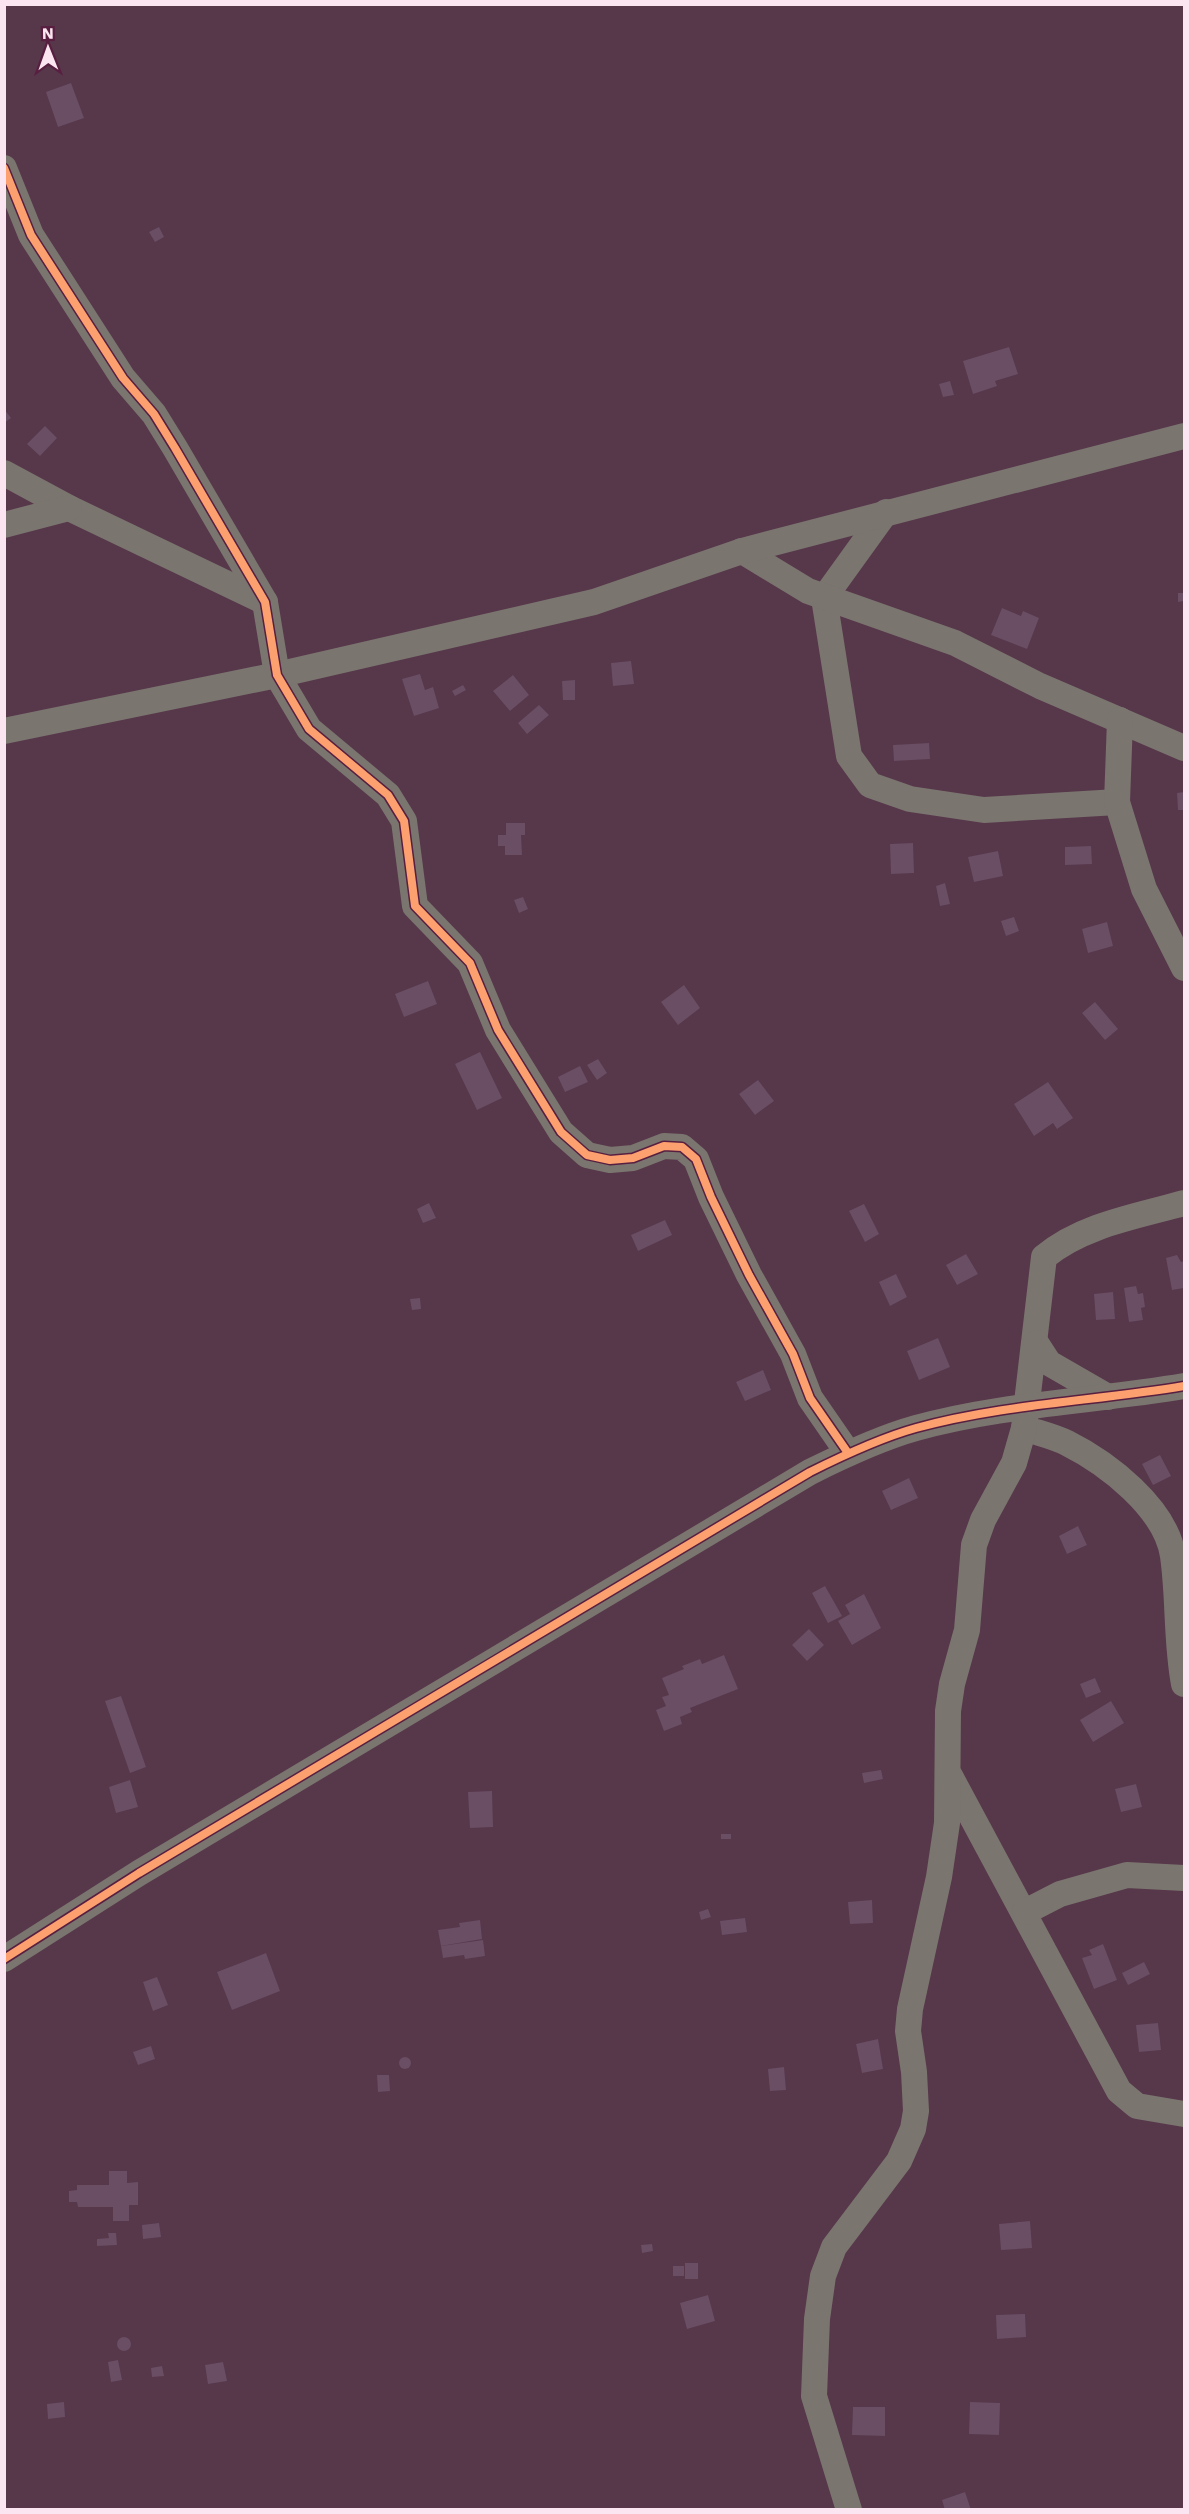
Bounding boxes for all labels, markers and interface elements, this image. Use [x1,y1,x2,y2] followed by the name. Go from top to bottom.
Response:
[18,18,78,78] north arrow
[42,24,54,43] text: N

